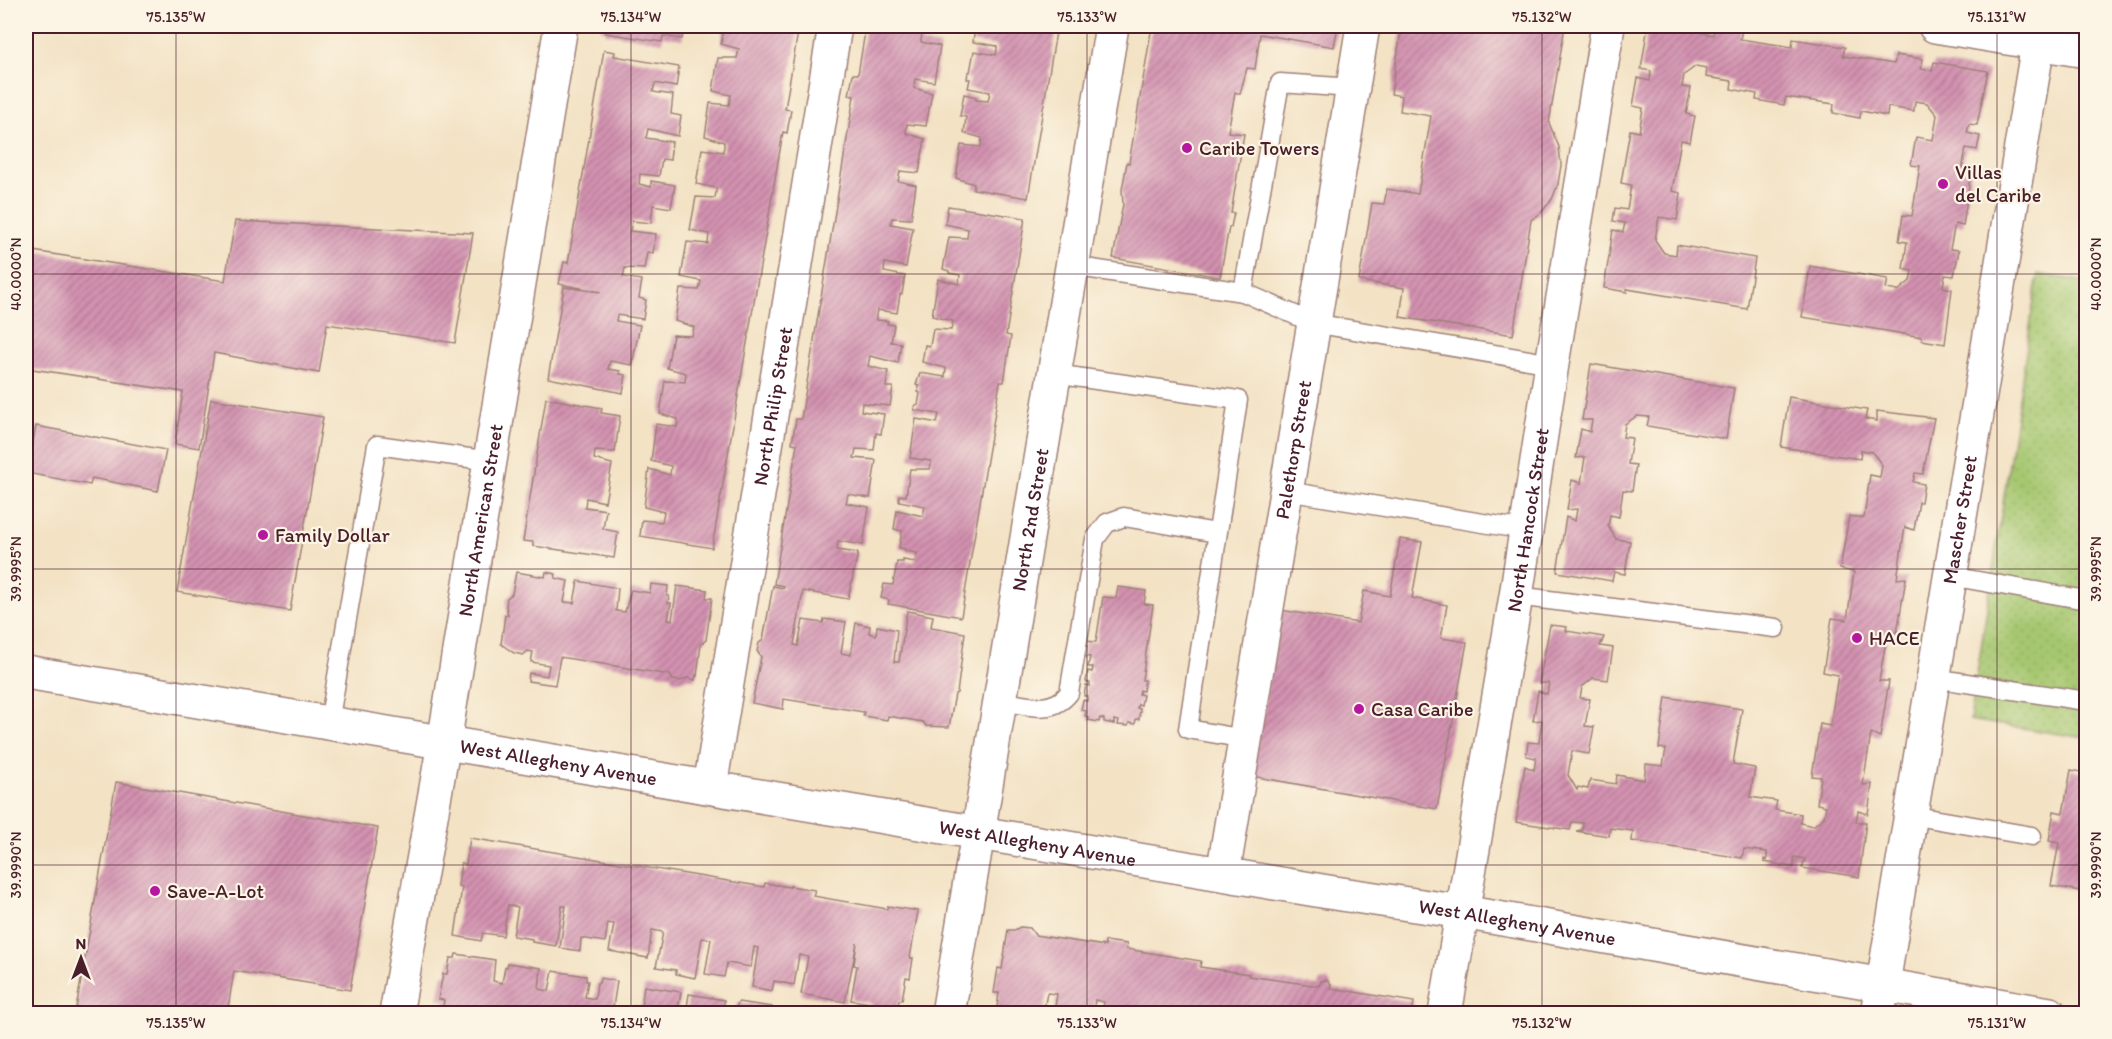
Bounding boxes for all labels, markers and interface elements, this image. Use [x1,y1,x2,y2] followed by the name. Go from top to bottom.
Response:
[146,8,206,26] text: 75.135°W
[601,8,661,26] text: 75.134°W
[1057,8,1117,26] text: 75.133°W
[1512,8,1572,26] text: 75.132°W
[1968,8,2026,26] text: 75.131°W
[1199,136,1319,160] place label: Caribe Towers
[1180,141,1194,155] marker: Caribe Towers
[1955,160,2041,207] place label: Villas del Caribe
[1936,177,1950,191] marker: Villas del Caribe
[7,237,25,311] text: 40.0000°N
[2087,237,2105,311] text: 40.0000°N
[748,325,797,487] street label: North Philip Street
[1270,378,1316,521] street label: Palethorp Street
[453,422,508,618] street label: North American Street
[1501,426,1554,614] street label: North Hancock Street
[1006,446,1054,593] street label: North 2nd Street
[1937,454,1982,586] street label: Mascher Street
[275,523,390,547] place label: Family Dollar
[256,528,270,542] marker: Family Dollar
[7,536,25,602] text: 39.9995°N
[2087,536,2105,602] text: 39.9995°N
[1869,626,1920,650] place label: HACE
[1850,631,1864,645] marker: HACE
[1371,697,1473,721] place label: Casa Caribe
[1352,702,1366,716] marker: Casa Caribe
[458,734,659,790] street label: West Allegheny Avenue
[937,814,1138,871] street label: West Allegheny Avenue
[7,831,25,899] text: 39.9990°N
[2087,831,2105,899] text: 39.9990°N
[167,879,264,903] place label: Save-A-Lot
[148,884,162,898] marker: Save-A-Lot
[1417,894,1618,950] street label: West Allegheny Avenue
[51,928,111,988] north arrow
[76,934,86,953] text: N
[146,1014,206,1032] text: 75.135°W
[601,1014,661,1032] text: 75.134°W
[1057,1014,1117,1032] text: 75.133°W
[1512,1014,1572,1032] text: 75.132°W
[1968,1014,2026,1032] text: 75.131°W

